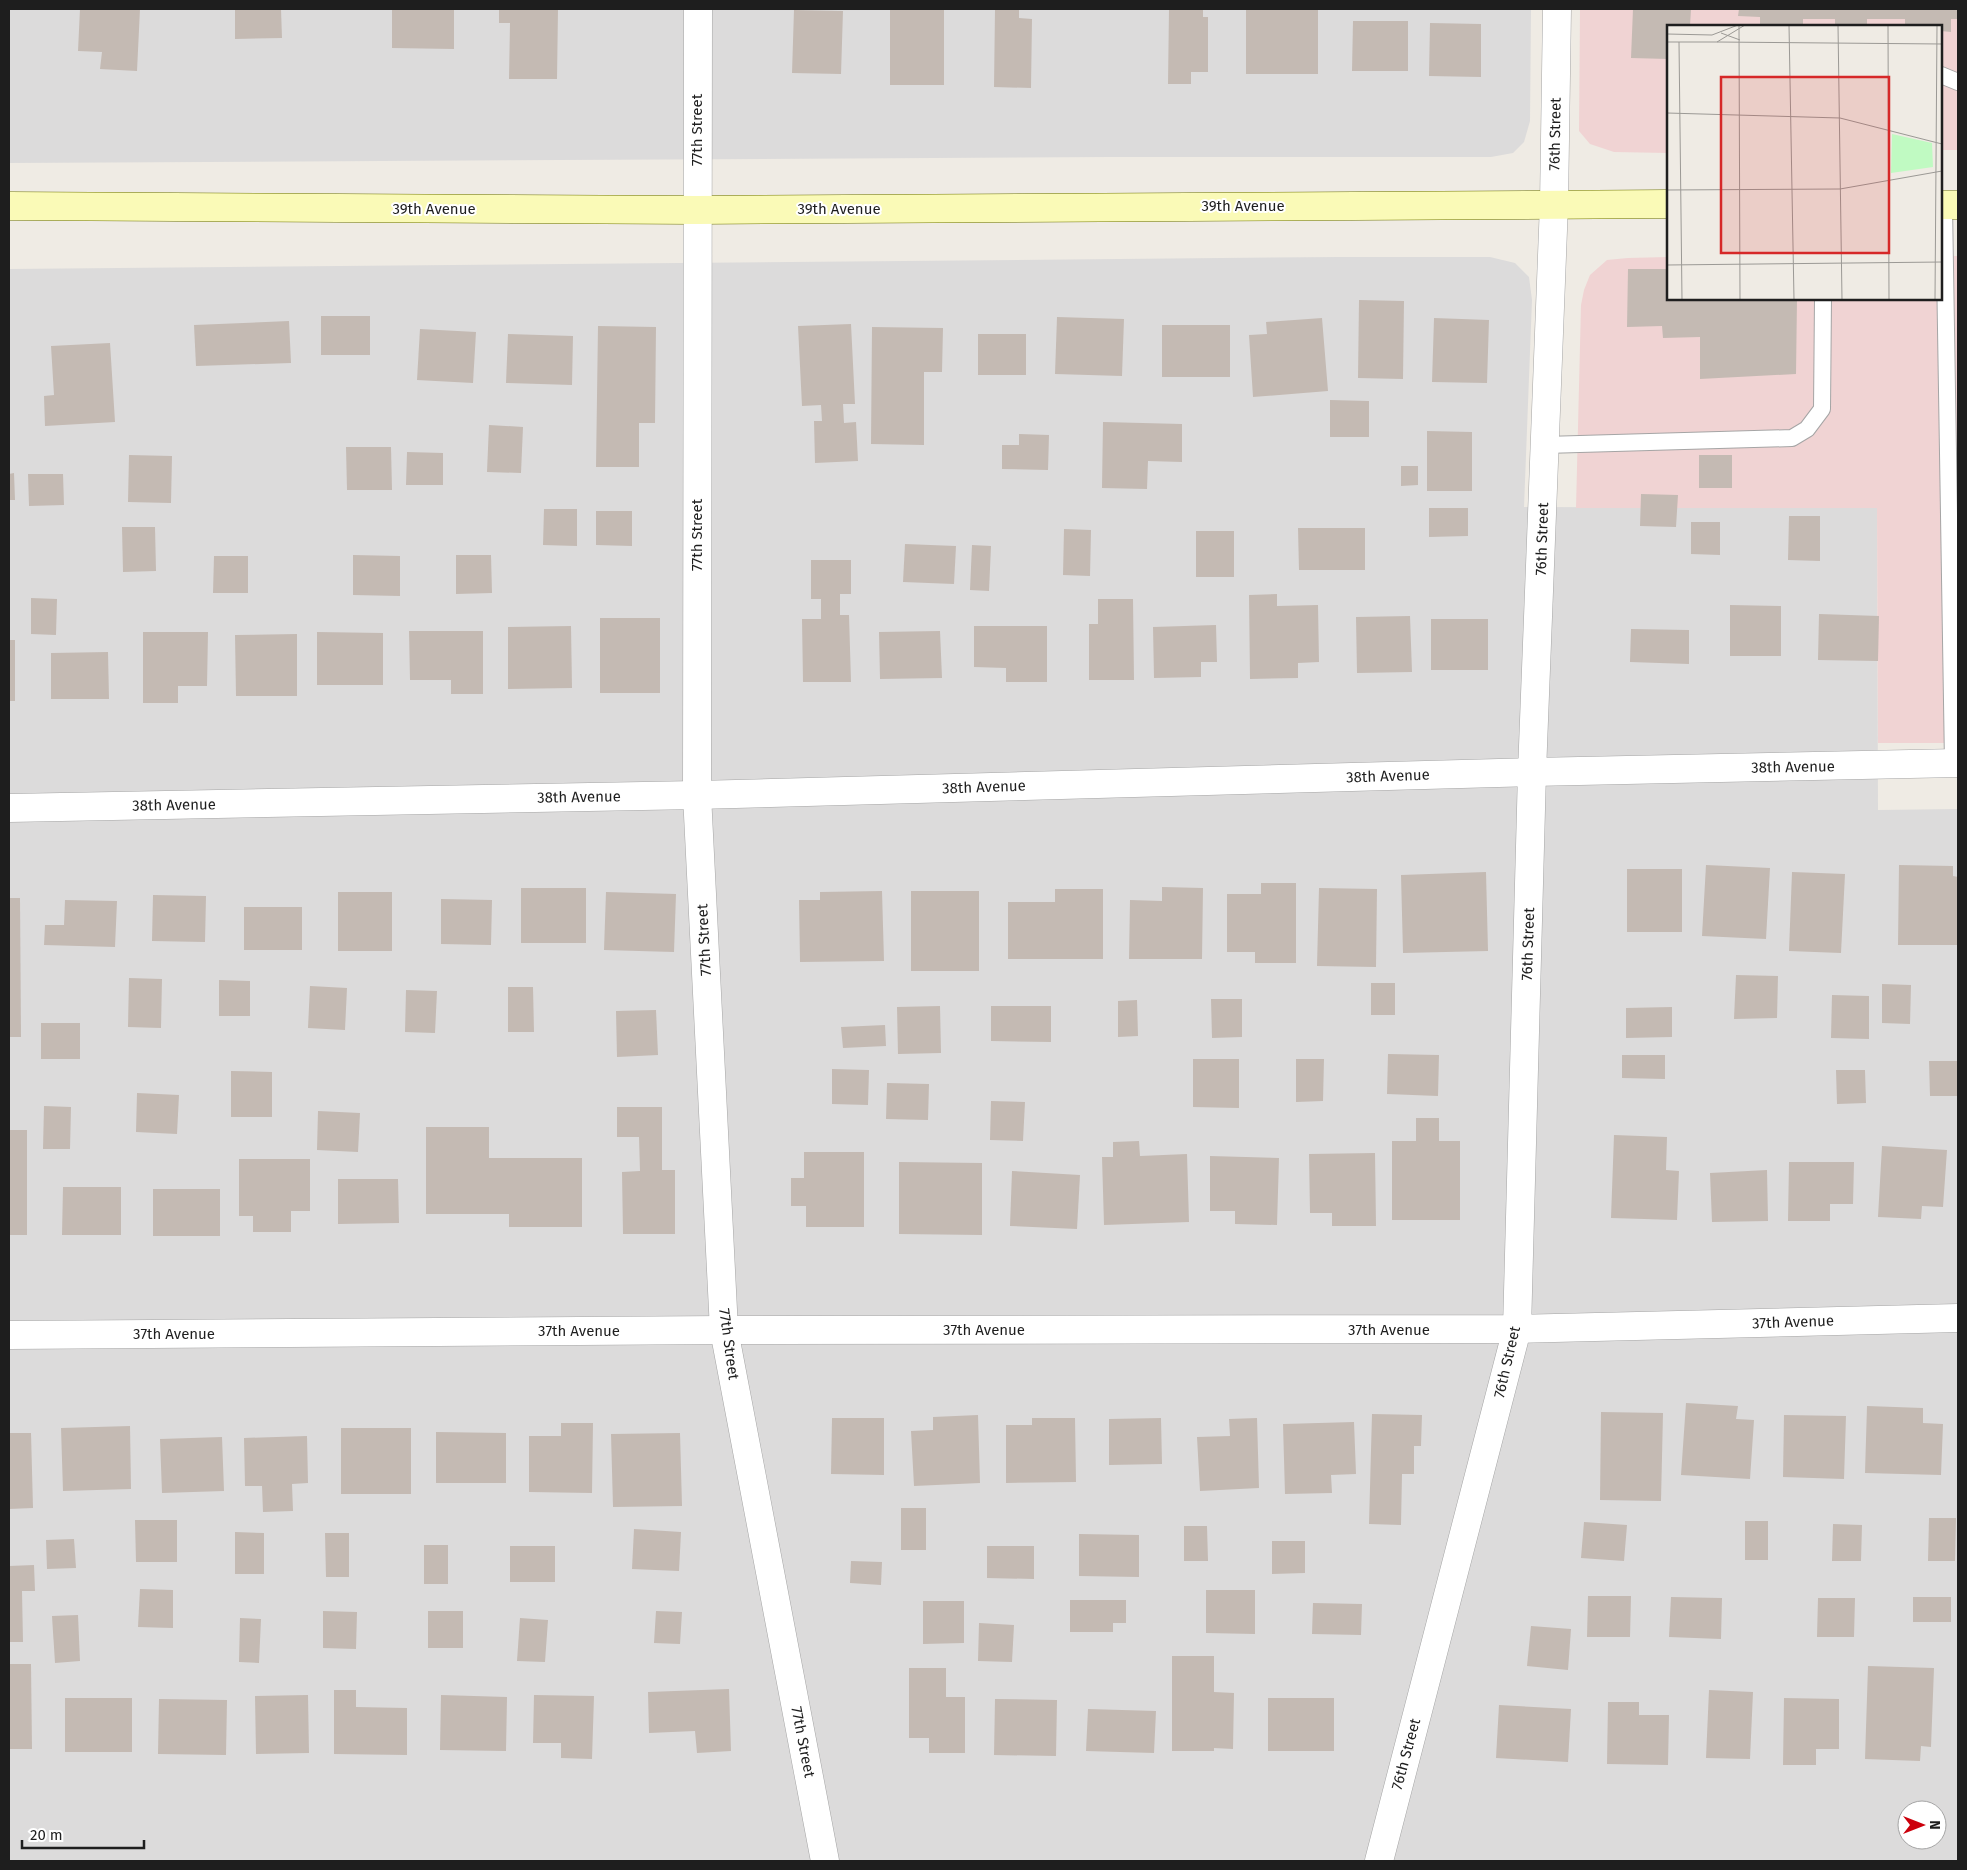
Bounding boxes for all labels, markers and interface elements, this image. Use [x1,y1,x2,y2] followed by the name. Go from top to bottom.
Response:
[1667,25,1942,300] inset map
[688,93,706,166] street label: 77th Street
[1545,97,1565,171] street label: 76th Street
[1201,197,1285,215] street label: 39th Avenue
[392,200,476,218] street label: 39th Avenue
[797,200,881,218] street label: 39th Avenue
[688,498,706,571] street label: 77th Street
[1532,502,1552,576] street label: 76th Street
[1751,757,1835,777] street label: 38th Avenue
[1346,766,1430,786] street label: 38th Avenue
[942,777,1026,797] street label: 38th Avenue
[537,787,621,807] street label: 38th Avenue
[132,795,216,815] street label: 38th Avenue
[693,903,715,977] street label: 77th Street
[1518,907,1538,981] street label: 76th Street
[715,1307,743,1382] street label: 77th Street
[1752,1312,1834,1332] street label: 37th Avenue
[943,1321,1025,1339] street label: 37th Avenue
[1348,1321,1430,1339] street label: 37th Avenue
[538,1322,620,1340] street label: 37th Avenue
[1490,1324,1524,1400] street label: 76th Street
[133,1325,215,1343] street label: 37th Avenue
[787,1705,819,1780] street label: 77th Street
[1388,1716,1424,1792] street label: 76th Street
[1897,1800,1947,1850] north arrow
[22,1818,145,1850] scale bar
[1926,1820,1943,1830] text: N
[30,1826,63,1844] text: 20 m

